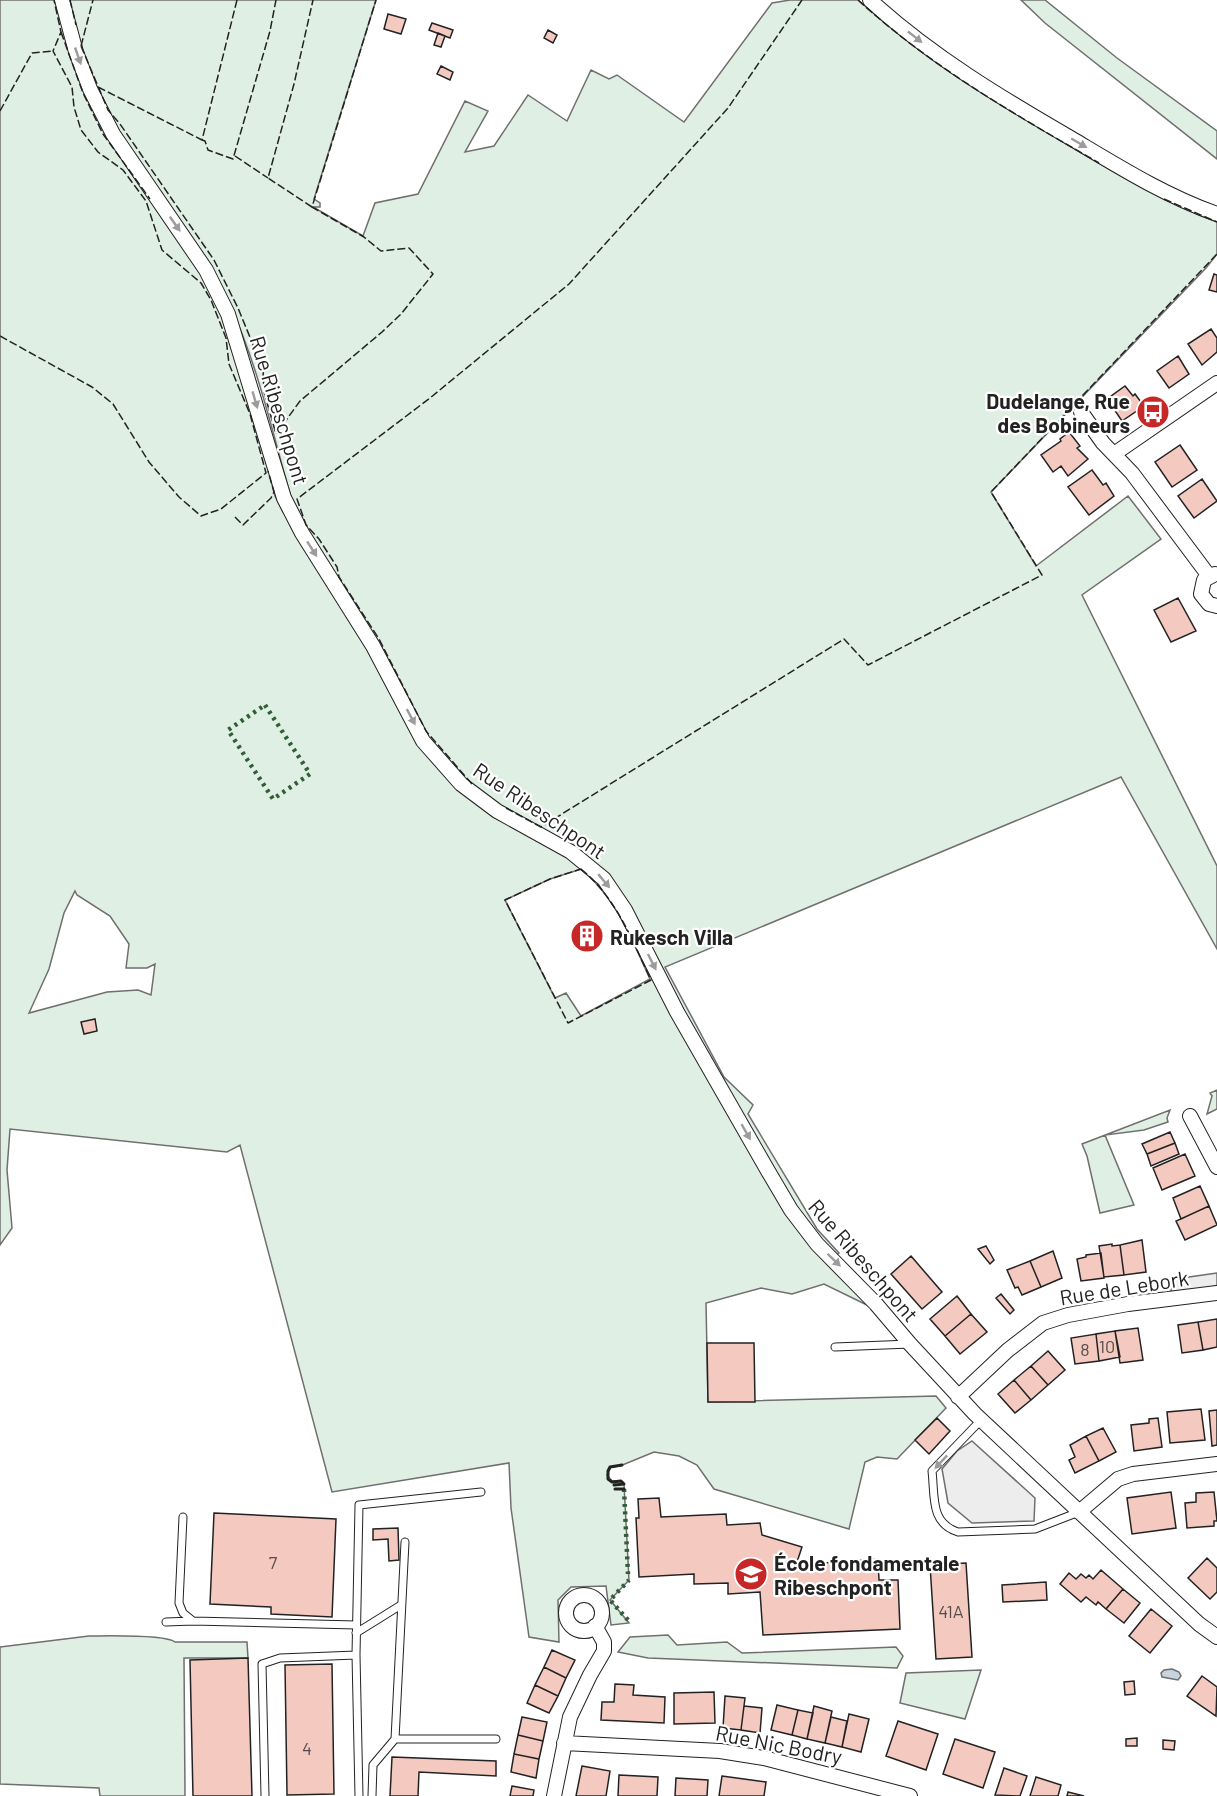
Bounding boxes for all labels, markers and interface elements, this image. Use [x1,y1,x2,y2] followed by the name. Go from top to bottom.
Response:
[907,31,923,44] one-way arrow
[74,47,83,65] one-way arrow
[1071,138,1088,148] one-way arrow
[169,216,181,232] one-way arrow
[245,333,315,487] street label: Rue Ribeschpont
[986,388,1130,437] place label: Dudelange, Rue des Bobineurs
[251,391,260,409] one-way arrow
[1135,394,1171,430] bus stop icon: Dudelange, Rue des Bobineurs
[306,541,317,557] one-way arrow
[406,709,416,726] one-way arrow
[469,757,611,863] street label: Rue Ribeschpont
[597,873,610,888] one-way arrow
[569,918,605,954] building icon: Rukesch Villa
[610,924,733,949] place label: Rukesch Villa
[647,953,656,970] one-way arrow
[741,1124,751,1141] one-way arrow
[804,1194,924,1326] street label: Rue Ribeschpont
[826,1253,840,1267] one-way arrow
[1058,1264,1190,1310] street label: Rue de Lebork
[1099,1335,1115,1357] house number: 10
[1080,1338,1090,1360] house number: 8
[934,1455,948,1469] one-way arrow
[774,1550,960,1599] place label: École fondamentale Ribeschpont
[269,1551,278,1573] house number: 7
[733,1556,769,1592] school or university icon: École fondamentale Ribeschpont
[938,1600,964,1622] house number: 41A
[714,1720,845,1769] street label: Rue Nic Bodry
[302,1737,312,1759] house number: 4

